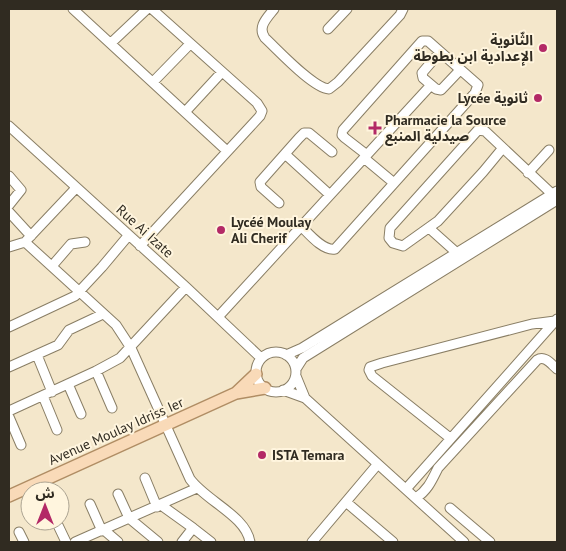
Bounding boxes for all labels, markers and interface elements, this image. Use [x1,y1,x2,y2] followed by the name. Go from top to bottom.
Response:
[414,31,533,66] place label: الثّانوية الإعدادية ابن بطوطة
[537,42,549,54] marker: الثّانوية الإعدادية ابن بطوطة
[458,89,529,107] place label: Lycée ثانوية
[532,92,544,104] marker: Lycée ثانوية
[385,111,506,146] place label: Pharmacie la Source صيدلية المنبع
[369,122,381,134] marker: Pharmacie la Source صيدلية المنبع
[113,201,177,261] street label: Rue Ai Izate
[231,213,311,247] place label: Lycéé Moulay Ali Cherif
[215,224,227,236] marker: Lycéé Moulay Ali Cherif
[46,393,187,469] street label: Avenue Moulay Idriss Ier
[272,446,345,464] place label: ISTA Temara
[256,449,268,461] marker: ISTA Temara
[20,481,70,531] north arrow
[35,484,55,502] text: ش

